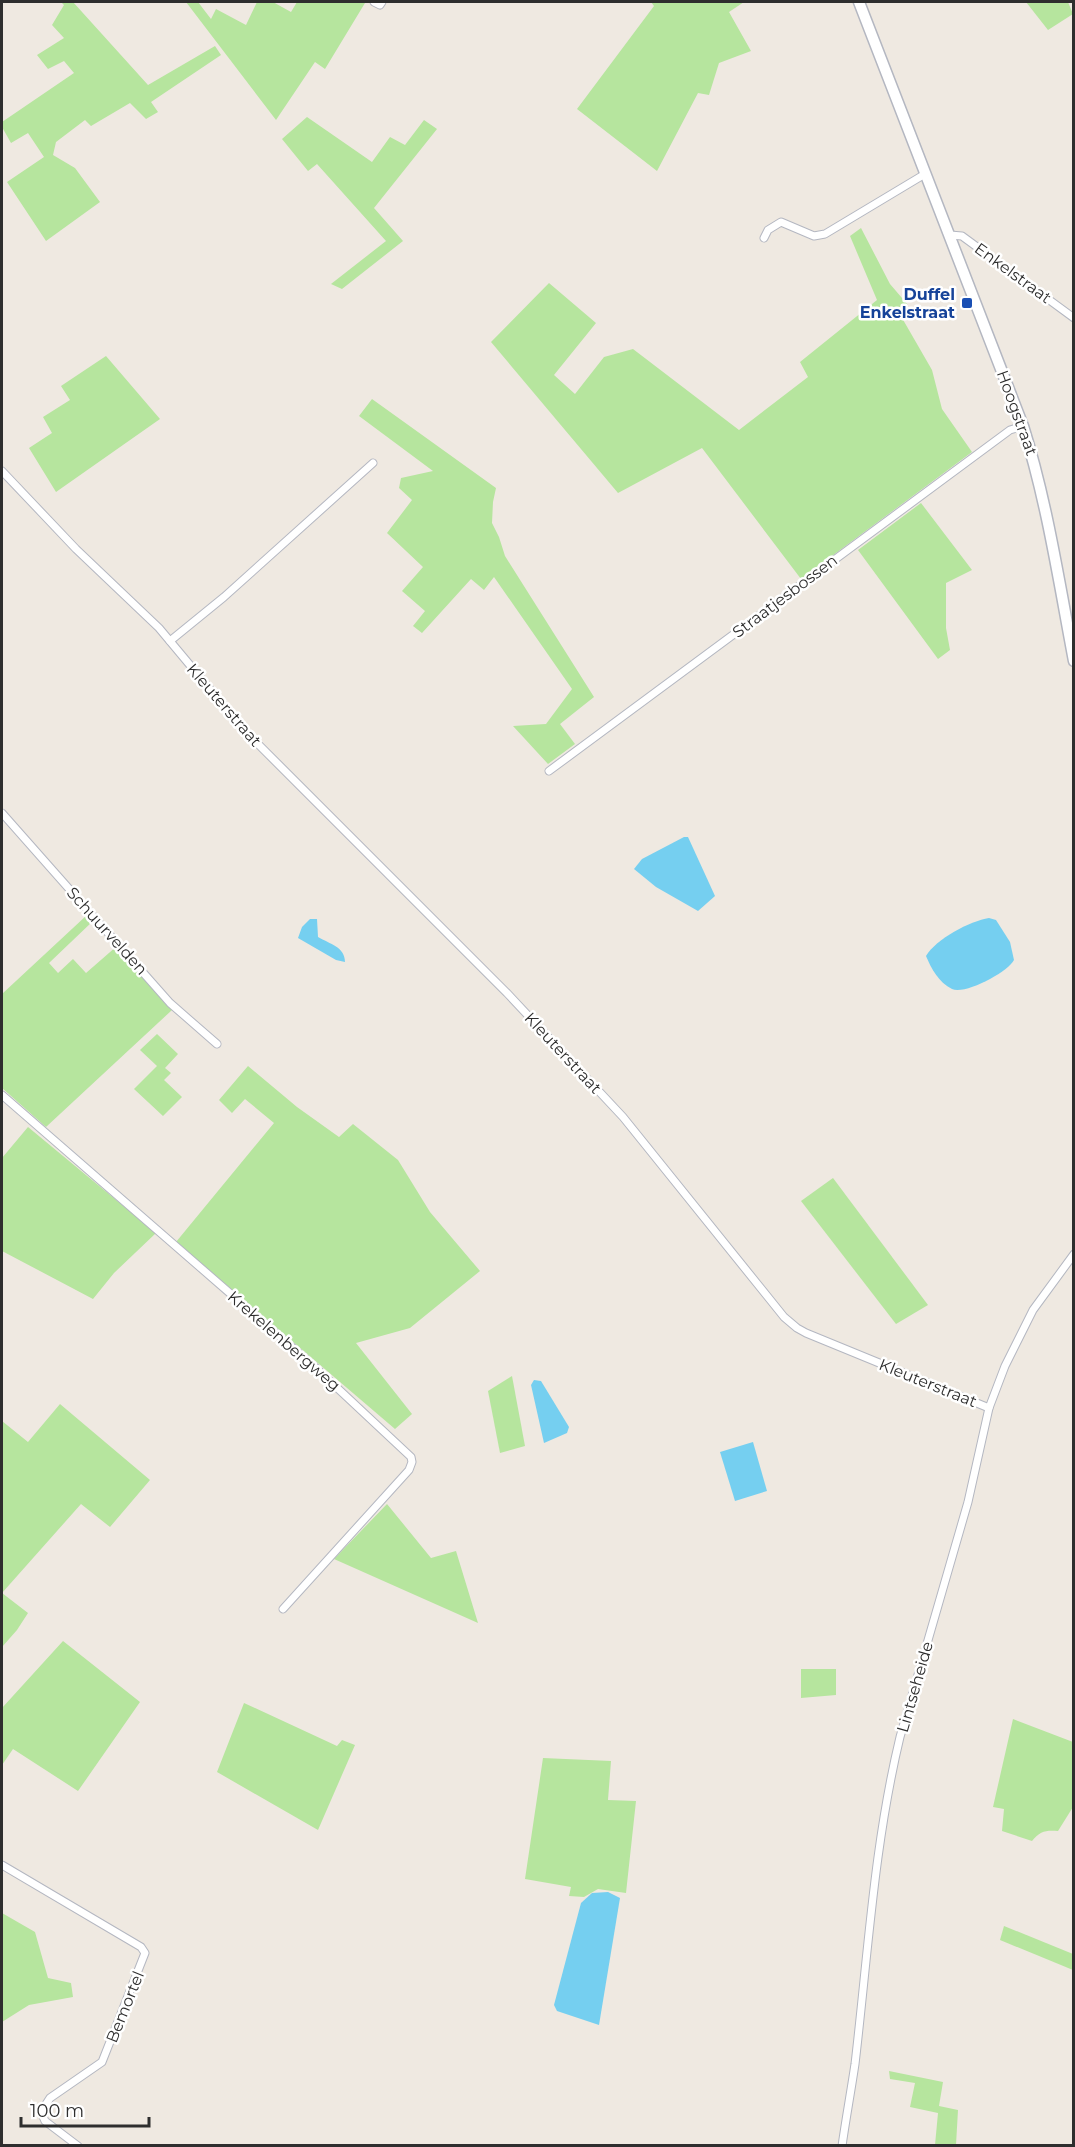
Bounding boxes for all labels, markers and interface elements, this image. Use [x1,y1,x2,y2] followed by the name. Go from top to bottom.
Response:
[971,239,1055,307] street label: Enkelstraat
[860,285,955,322] place label: Duffel Enkelstraat
[960,296,974,310] marker: Duffel Enkelstraat
[993,368,1041,459] street label: Hoogstraat
[729,550,841,642] street label: Straatjesbossen
[183,660,266,751] street label: Kleuterstraat
[63,883,151,979] street label: Schuurvelden
[521,1009,606,1098] street label: Kleuterstraat
[224,1287,344,1395] street label: Krekelenbergweg
[876,1355,980,1411] street label: Kleuterstraat
[893,1639,937,1735] street label: Lintseheide
[102,1968,148,2046] street label: Bemortel
[21,2090,148,2128] scale bar
[30,2100,84,2122] text: 100 m

